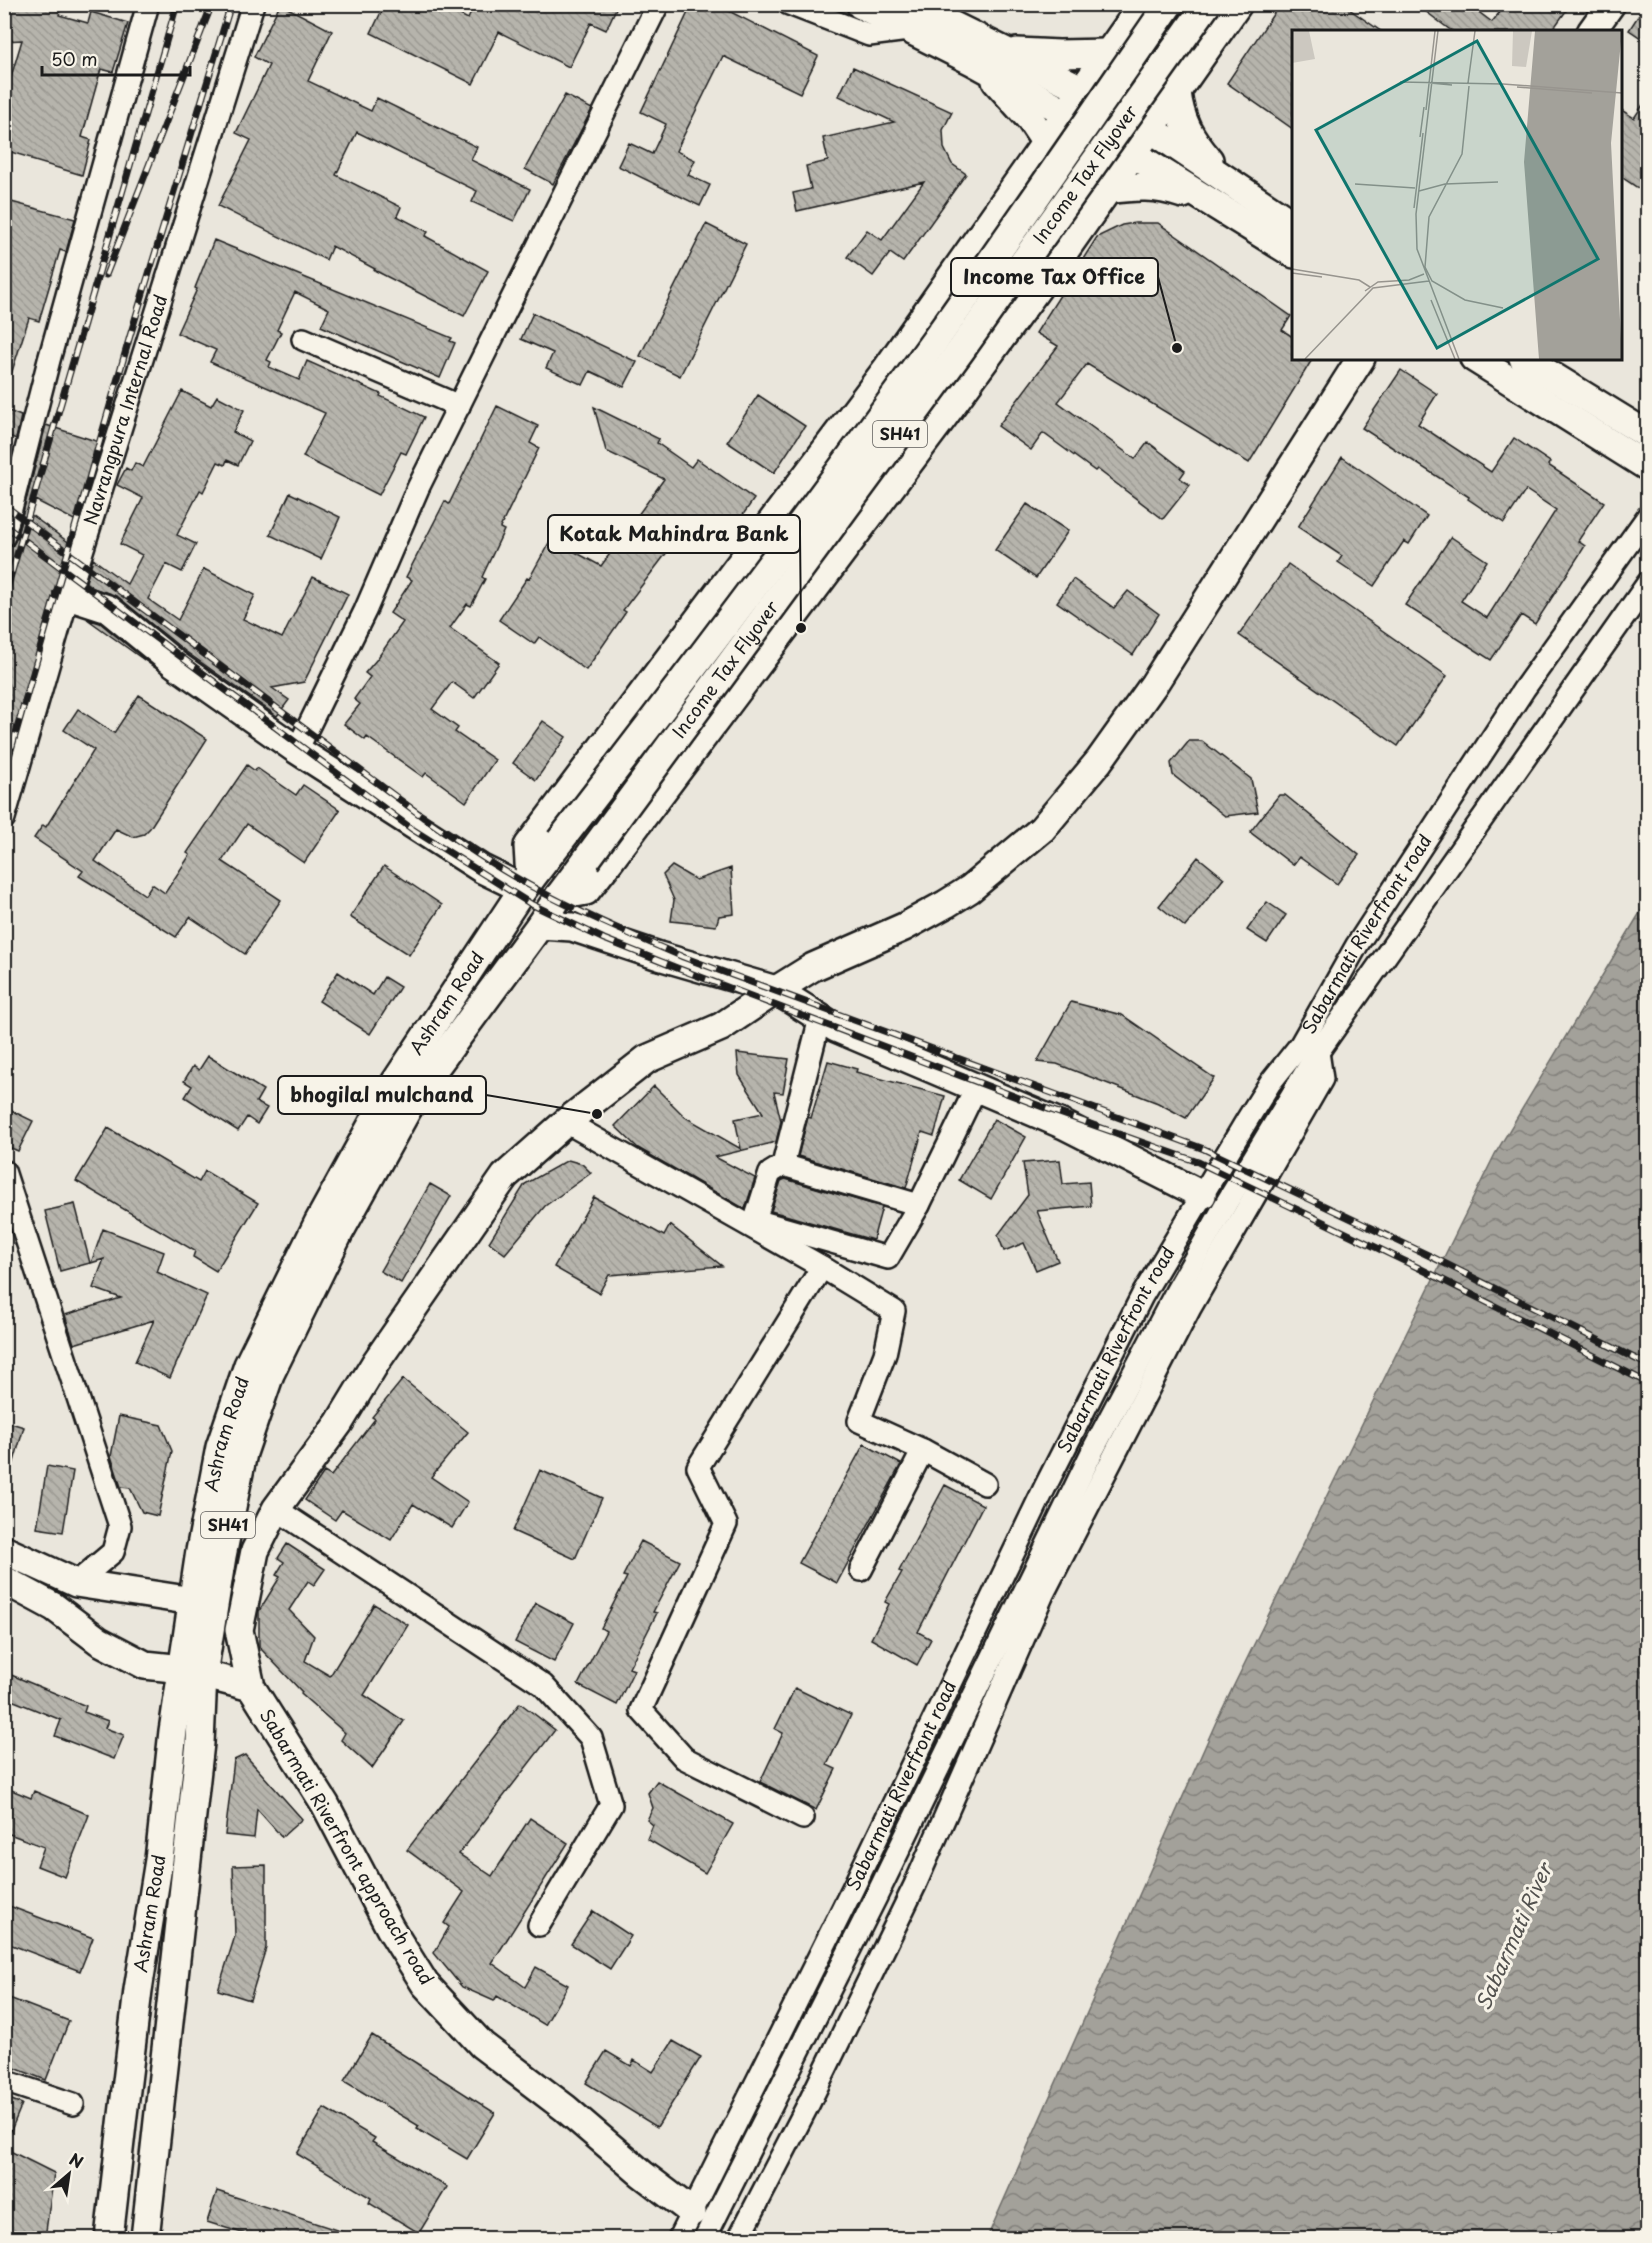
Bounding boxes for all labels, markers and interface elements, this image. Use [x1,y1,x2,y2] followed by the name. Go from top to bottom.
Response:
[1292,30,1622,360] inset map
[42,39,190,77] scale bar
[51,45,98,72] text: 50 m
[1026,98,1143,249] street label: Income Tax Flyover
[951,258,1158,296] callout: Income Tax Office
[963,261,1145,291] text: Income Tax Office
[76,291,173,528] street label: Navrangpura Internal Road
[873,421,927,447] road number: SH41
[548,515,800,553] callout: Kotak Mahindra Bank
[559,518,789,548] text: Kotak Mahindra Bank
[665,594,785,743] street label: Income Tax Flyover
[1294,829,1438,1039] street label: Sabarmati Riverfront road
[402,946,490,1060] street label: Ashram Road
[278,1076,486,1114] callout: bhogilal mulchand
[291,1079,474,1109] text: bhogilal mulchand
[1050,1241,1181,1457] street label: Sabarmati Riverfront road
[197,1373,255,1494] street label: Ashram Road
[201,1512,255,1538] road number: SH41
[839,1676,962,1895] street label: Sabarmati Riverfront road
[254,1703,441,1989] street label: Sabarmati Riverfront approach road
[126,1853,172,1974] street label: Ashram Road
[1467,1856,1560,2015] water label: Sabarmati River
[39,2144,99,2204] north arrow
[65,2146,88,2174] text: N

